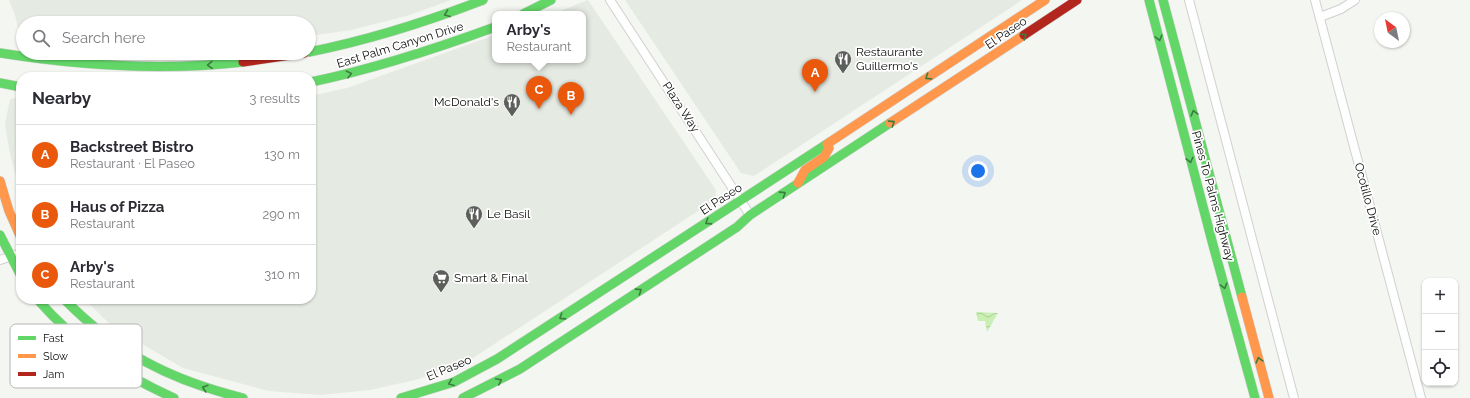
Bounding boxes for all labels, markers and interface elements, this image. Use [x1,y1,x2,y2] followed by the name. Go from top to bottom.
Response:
[443,10,450,18] one-way arrow
[492,11,586,63] popup
[1374,12,1410,48] north arrow
[983,14,1029,52] street label: El Paseo
[16,16,316,60] search box
[335,19,465,71] street label: East Palm Canyon Drive
[507,21,551,39] text: Arby's
[30,27,52,49] icon: search
[62,29,145,47] text: Search here
[1019,34,1026,41] one-way arrow
[1154,34,1162,41] one-way arrow
[507,39,571,54] text: Restaurant
[856,45,923,73] place label: Restaurante Guillermo's
[833,49,853,74] restaurant icon: Restaurante Guillermo's
[802,59,828,92] pin: A
[207,61,213,69] one-way arrow
[346,71,352,79] one-way arrow
[925,73,932,80] one-way arrow
[526,76,552,109] pin: C
[660,79,703,135] street label: Plaza Way
[558,82,584,115] pin: B
[32,88,91,108] text: Nearby
[250,91,300,106] text: 3 results
[502,92,522,117] restaurant icon: McDonald's
[434,95,499,109] place label: McDonald's
[1190,110,1198,116] one-way arrow
[888,120,895,128] one-way arrow
[1189,129,1237,263] street label: Pines To Palms Highway
[70,138,194,156] text: Backstreet Bistro
[41,147,49,162] text: A
[264,147,300,162] text: 130 m
[70,156,195,171] text: Restaurant · El Paseo
[1186,157,1194,163] one-way arrow
[968,161,988,181] your location
[1352,161,1384,237] street label: Ocotillo Drive
[697,180,745,218] street label: El Paseo
[779,191,786,199] one-way arrow
[70,198,164,216] text: Haus of Pizza
[464,204,484,229] restaurant icon: Le Basil
[41,207,49,222] text: B
[262,207,300,222] text: 290 m
[487,207,531,221] place label: Le Basil
[70,216,135,231] text: Restaurant
[706,217,713,224] one-way arrow
[70,258,114,276] text: Arby's
[41,267,49,282] text: C
[264,267,300,282] text: 310 m
[431,268,451,293] supermarket icon: Smart & Final
[454,271,528,285] place label: Smart & Final
[70,276,135,291] text: Restaurant
[1422,278,1458,386] map controls
[1422,278,1458,314] button: +
[1219,282,1228,289] one-way arrow
[635,288,642,296] one-way arrow
[560,312,567,319] one-way arrow
[1422,314,1458,350] button: −
[10,324,142,388] legend
[43,332,64,345] text: Fast
[43,350,68,363] text: Slow
[1422,350,1458,386] button: locate
[425,352,473,384] street label: El Paseo
[1255,357,1264,364] one-way arrow
[43,368,64,381] text: Jam
[447,378,454,386] one-way arrow
[494,378,502,386] one-way arrow
[202,384,209,393] one-way arrow

